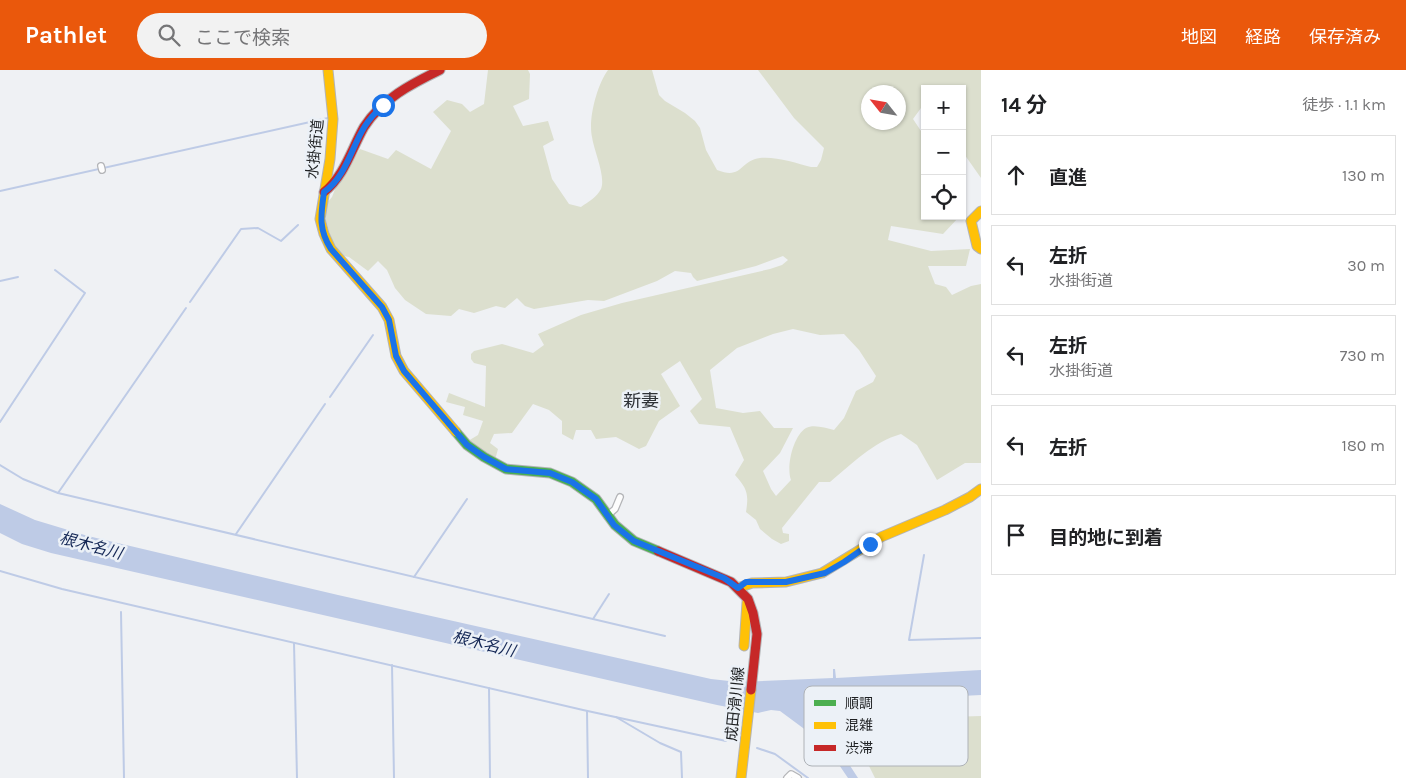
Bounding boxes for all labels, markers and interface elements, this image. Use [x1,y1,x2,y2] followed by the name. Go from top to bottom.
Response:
[137,13,487,58] search box
[25,21,107,49] text: Pathlet
[155,21,183,49] icon: search
[1181,26,1217,48] text: 地図
[1245,26,1281,48] text: 経路
[1309,26,1381,48] text: 保存済み
[195,27,290,49] text: ここで検索
[861,85,906,130] north arrow
[921,85,966,220] map controls
[921,85,966,130] button: +
[1001,93,1047,117] text: 14 分
[372,94,395,117] route start
[1302,95,1386,114] text: 徒歩 · 1.1 km
[303,118,327,180] street label: 水掛街道
[921,130,966,175] button: −
[1002,161,1030,189] icon: ahead
[1342,166,1385,185] text: 130 m
[1049,167,1087,189] text: 直進
[921,175,966,220] button: locate
[1049,245,1087,267] text: 左折
[1002,251,1030,279] icon: left
[1347,256,1385,275] text: 30 m
[1049,271,1113,290] text: 水掛街道
[1049,335,1087,357] text: 左折
[1002,341,1030,369] icon: left
[1340,346,1385,365] text: 730 m
[1049,361,1113,380] text: 水掛街道
[623,390,659,412] district label: 新妻
[1002,431,1030,459] icon: left
[1342,436,1385,455] text: 180 m
[1049,437,1087,459] text: 左折
[1002,521,1030,549] icon: arrive
[1049,527,1163,549] text: 目的地に到着
[57,528,126,563] water label: 根木名川
[859,533,882,556] route end
[451,627,519,661] water label: 根木名川
[722,666,748,742] street label: 成田滑川線
[804,686,968,766] legend
[845,695,873,712] text: 順調
[845,717,873,734] text: 混雑
[845,740,873,757] text: 渋滞

